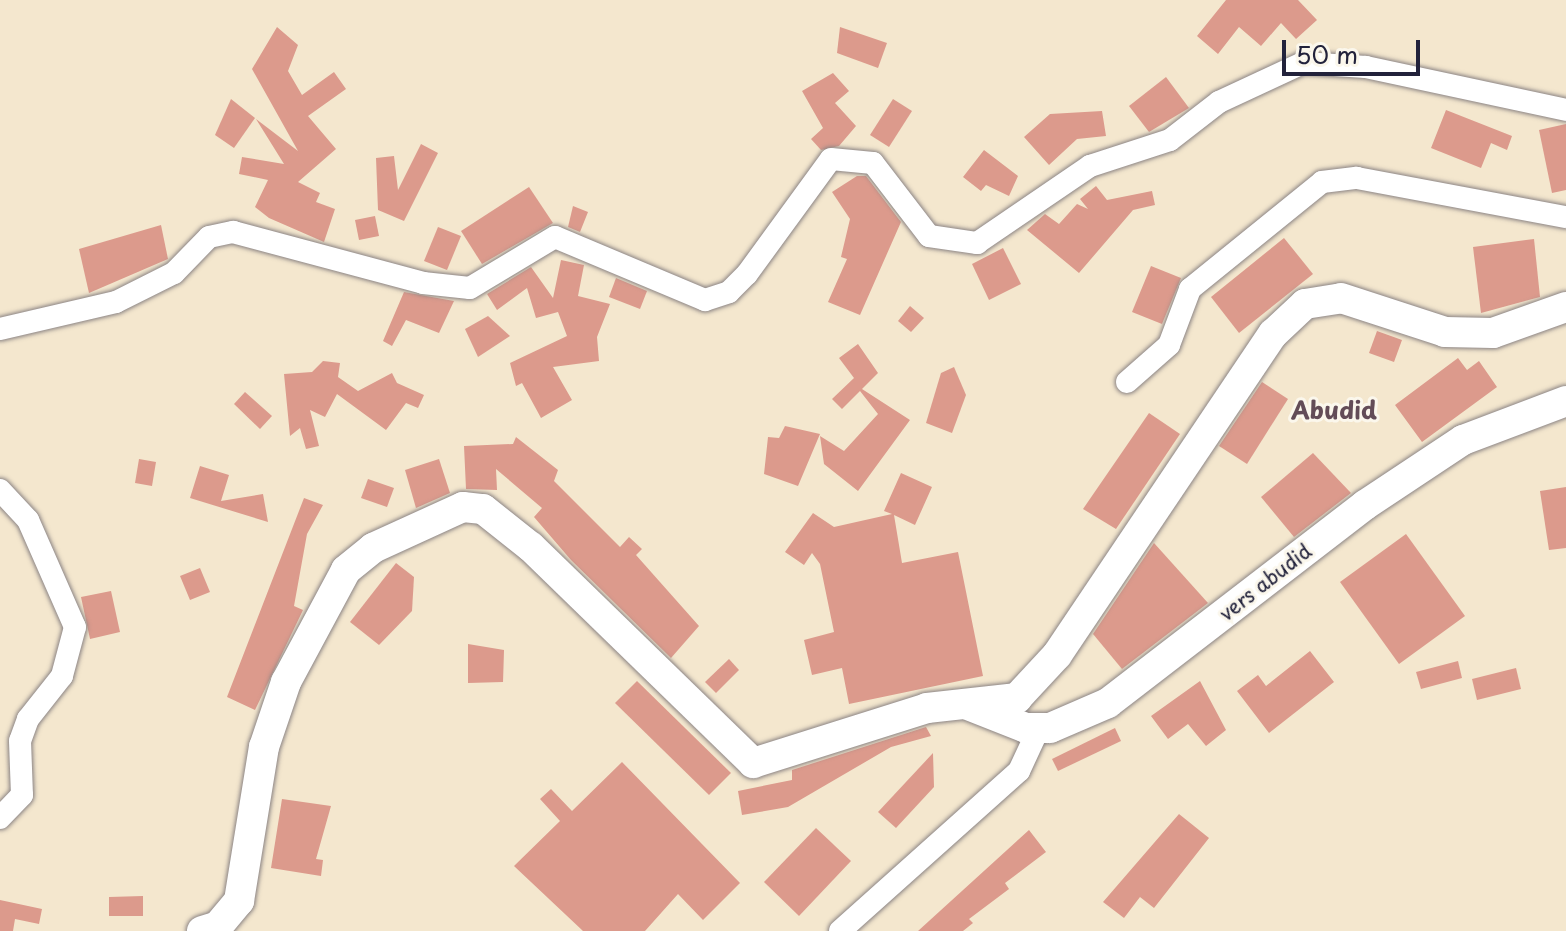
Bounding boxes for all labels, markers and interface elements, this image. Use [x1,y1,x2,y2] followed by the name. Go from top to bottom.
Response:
[1286,24,1424,74] scale bar
[1296,36,1358,72] text: 50 m
[1291,396,1377,424] district label: Abudid
[1214,538,1316,626] street label: vers abudid

